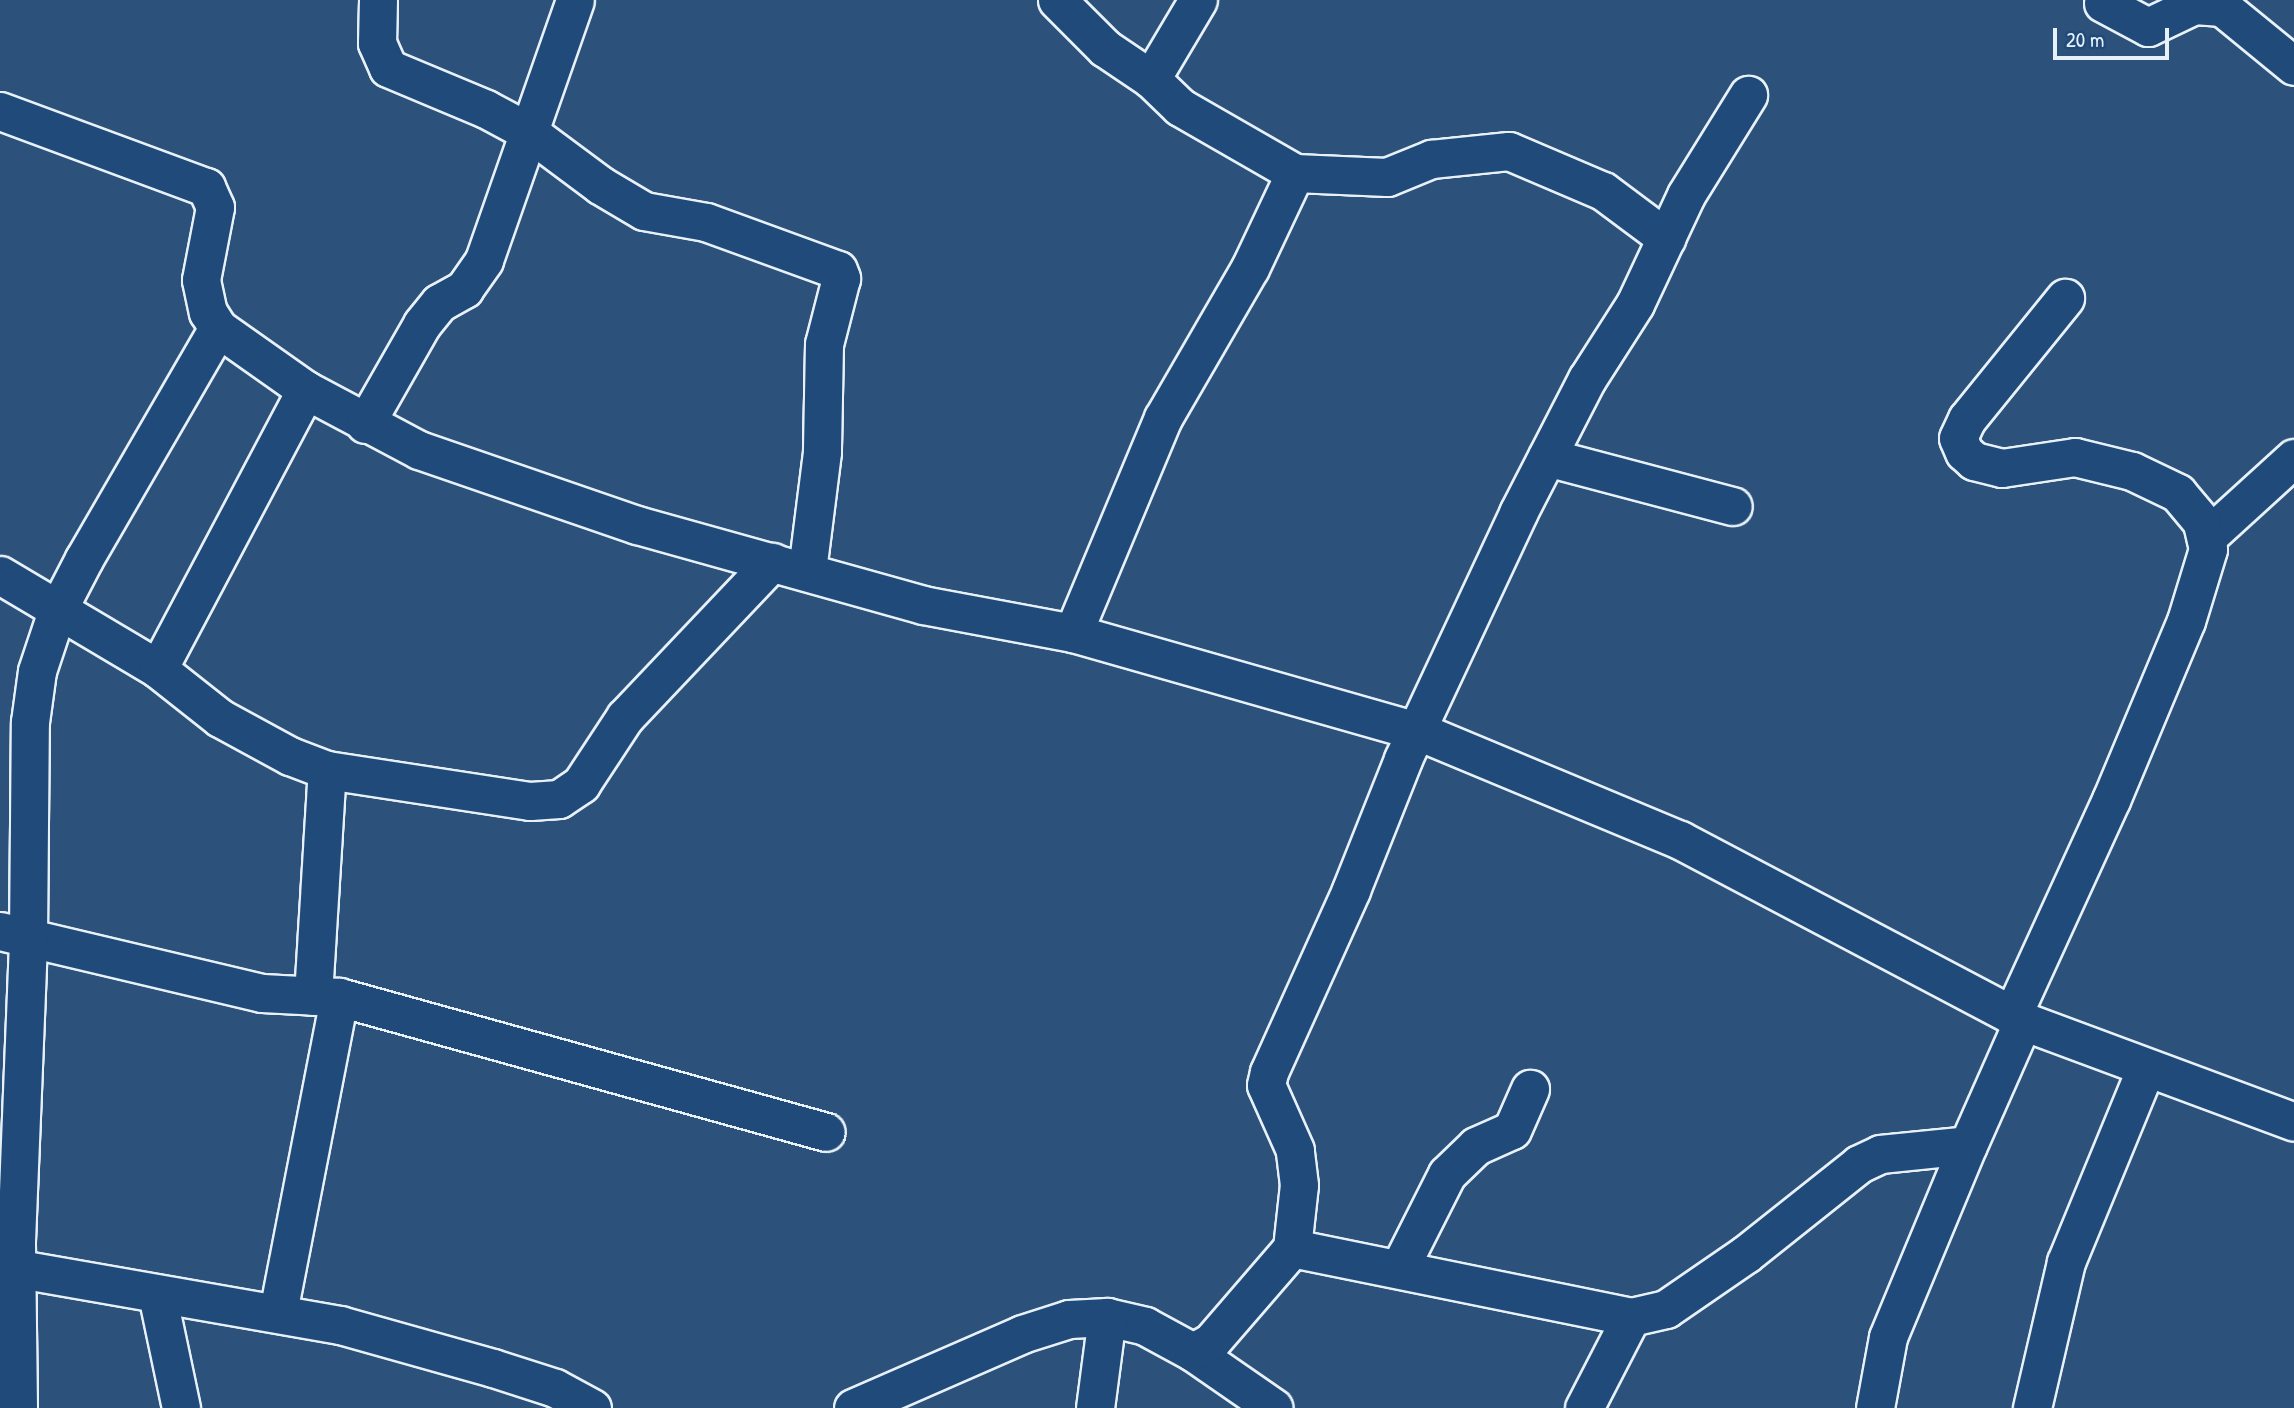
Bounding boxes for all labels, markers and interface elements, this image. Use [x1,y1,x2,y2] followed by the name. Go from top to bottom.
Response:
[2056,14,2172,58] scale bar
[2066,25,2104,54] text: 20 m

